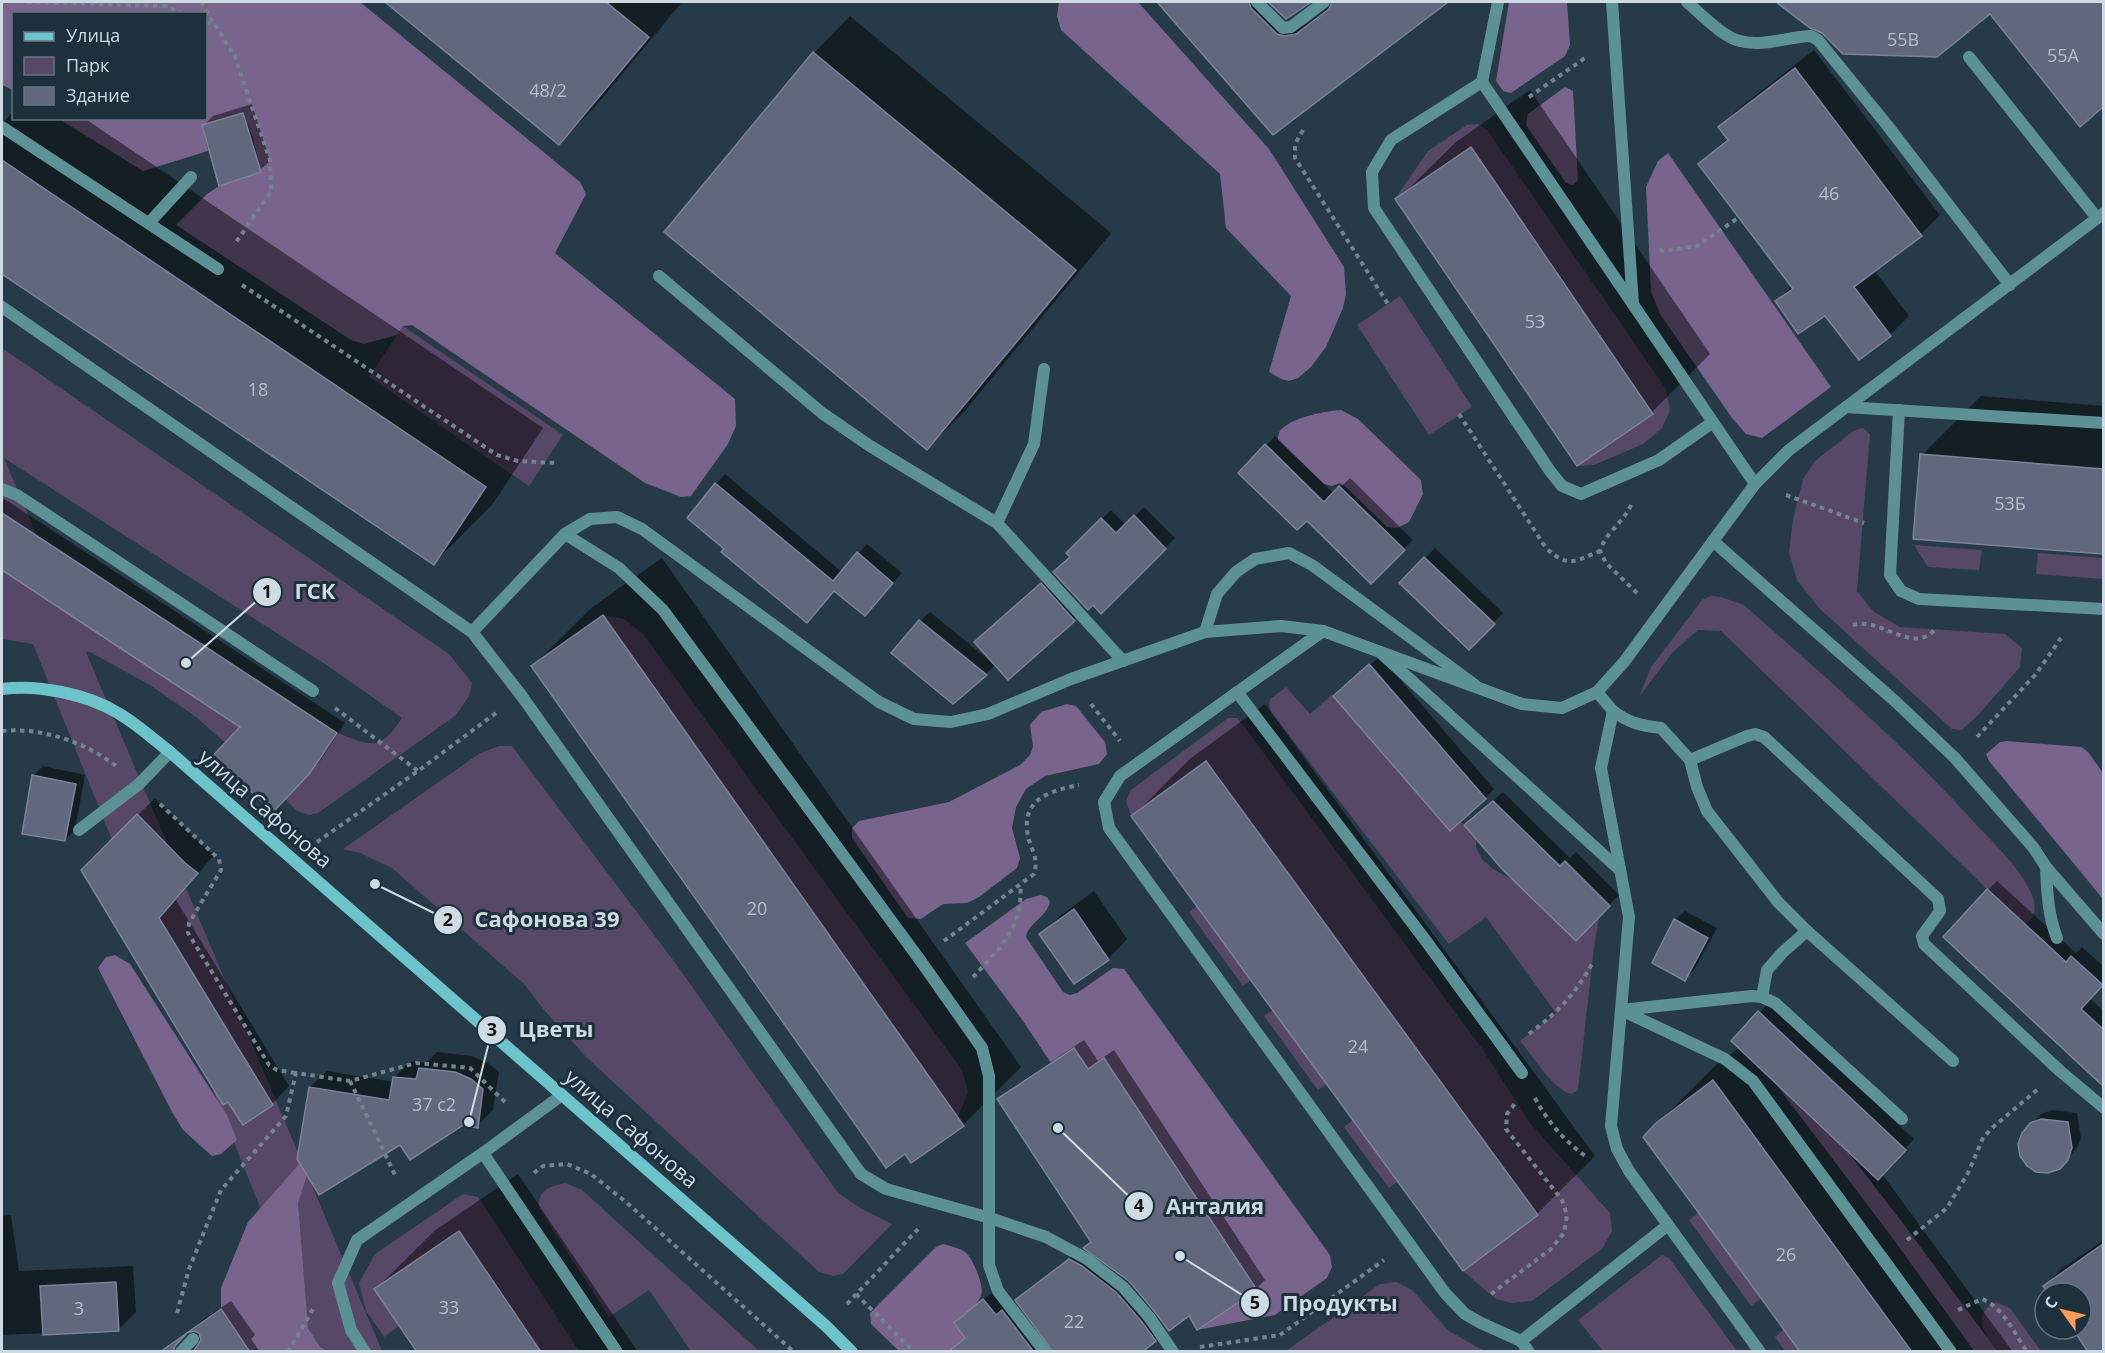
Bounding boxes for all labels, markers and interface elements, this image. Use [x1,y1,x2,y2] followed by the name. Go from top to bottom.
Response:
[12,12,207,120] legend
[66,23,120,47] text: Улица
[1887,27,1919,51] house number: 55В
[2047,43,2080,67] house number: 55А
[66,53,110,77] text: Парк
[529,78,567,102] house number: 48/2
[66,83,130,107] text: Здание
[1819,181,1839,205] house number: 46
[1525,309,1545,333] house number: 53
[248,377,268,401] house number: 18
[1994,491,2026,515] house number: 53Б
[252,572,347,612] callout: ГСК
[294,575,336,605] text: ГСК
[262,579,272,603] text: 1
[193,742,338,874] street label: улица Сафонова
[747,896,767,920] house number: 20
[433,900,632,940] callout: Сафонова 39
[474,903,620,933] text: Сафонова 39
[443,907,453,931] text: 2
[477,1010,606,1050] callout: Цветы
[519,1013,593,1043] text: Цветы
[487,1017,497,1041] text: 3
[1348,1034,1368,1058] house number: 24
[559,1062,704,1194] street label: улица Сафонова
[412,1092,456,1116] house number: 37 с2
[1124,1186,1276,1226] callout: Анталия
[1166,1190,1264,1220] text: Анталия
[1134,1193,1144,1217] text: 4
[1776,1242,1796,1266] house number: 26
[2033,1281,2093,1341] north arrow
[1240,1283,1410,1323] callout: Продукты
[1282,1287,1398,1317] text: Продукты
[1250,1290,1260,1314] text: 5
[2039,1292,2063,1313] text: С
[439,1295,459,1319] house number: 33
[74,1296,84,1320] house number: 3
[1064,1309,1084,1333] house number: 22

